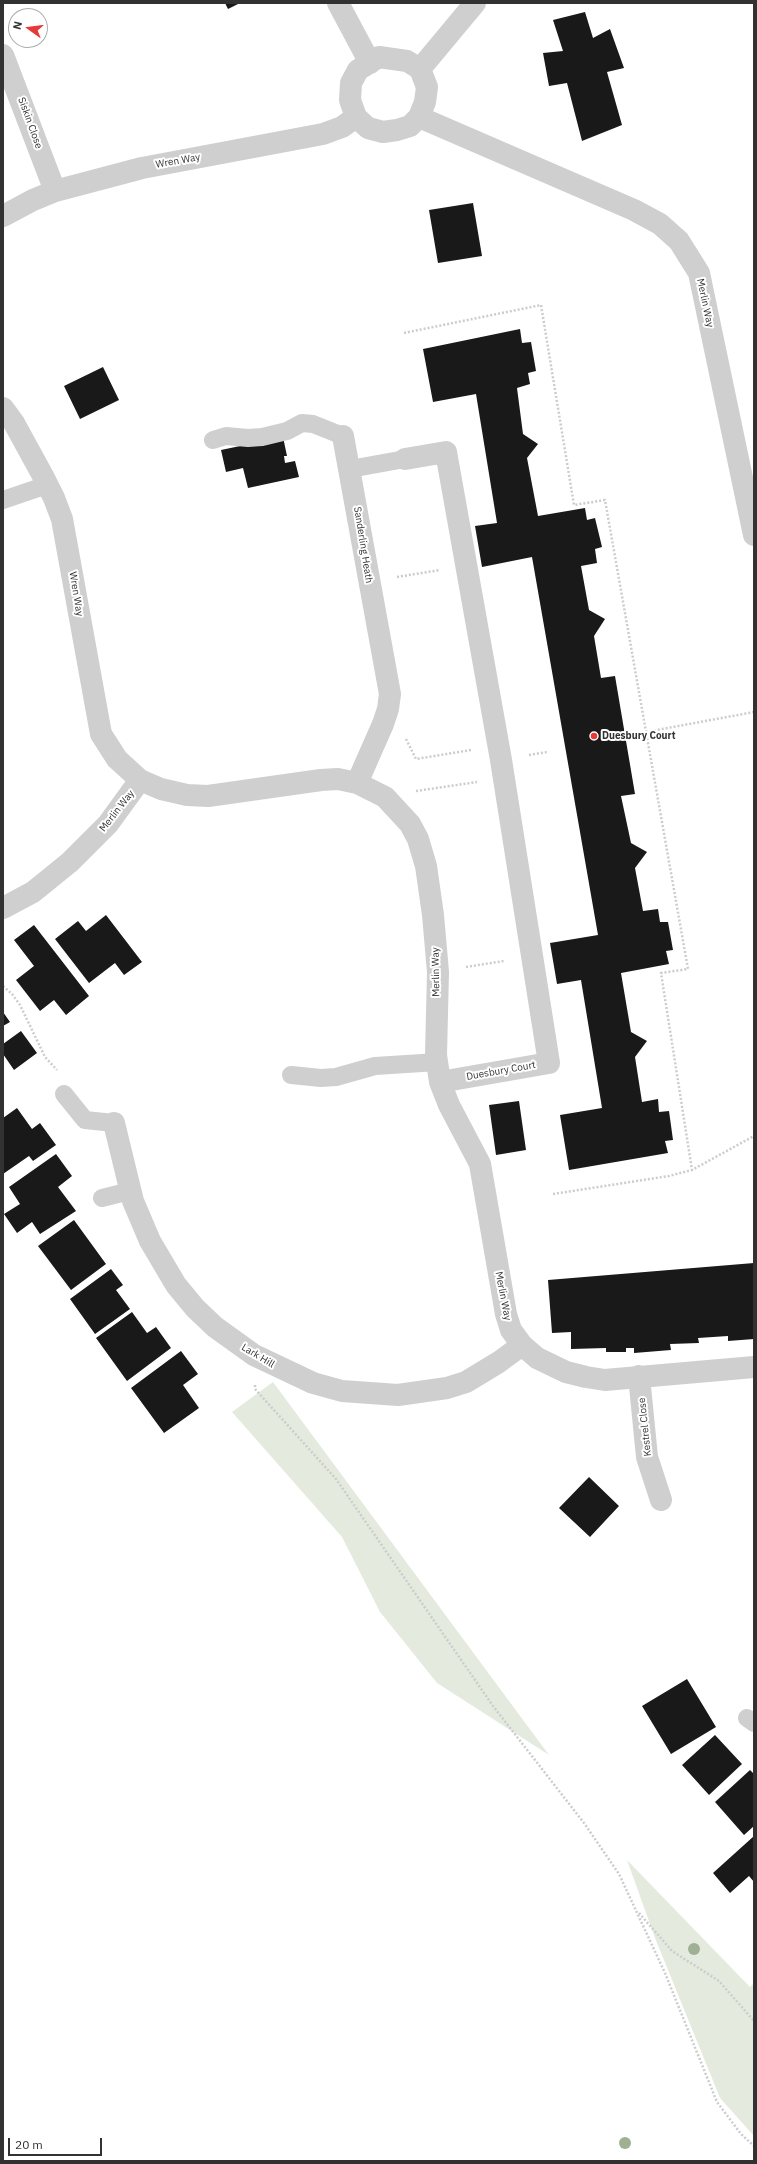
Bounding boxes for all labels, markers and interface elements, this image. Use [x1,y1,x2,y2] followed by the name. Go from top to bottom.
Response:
[8,8,48,48] north arrow
[10,20,25,31] text: N
[15,96,45,150] street label: Siskin Close
[155,151,201,171] street label: Wren Way
[694,277,716,329] street label: Merlin Way
[351,506,375,584] street label: Sanderling Heath
[67,571,85,617] street label: Wren Way
[602,730,675,742] place label: Duesbury Court
[589,731,599,741] marker: Duesbury Court
[97,788,137,834] street label: Merlin Way
[430,947,442,997] street label: Merlin Way
[465,1059,537,1083] street label: Duesbury Court
[492,1270,514,1322] street label: Merlin Way
[239,1341,277,1371] street label: Lark Hill
[636,1397,654,1457] street label: Kestrel Close
[10,2130,104,2156] scale bar
[15,2137,43,2152] text: 20 m

